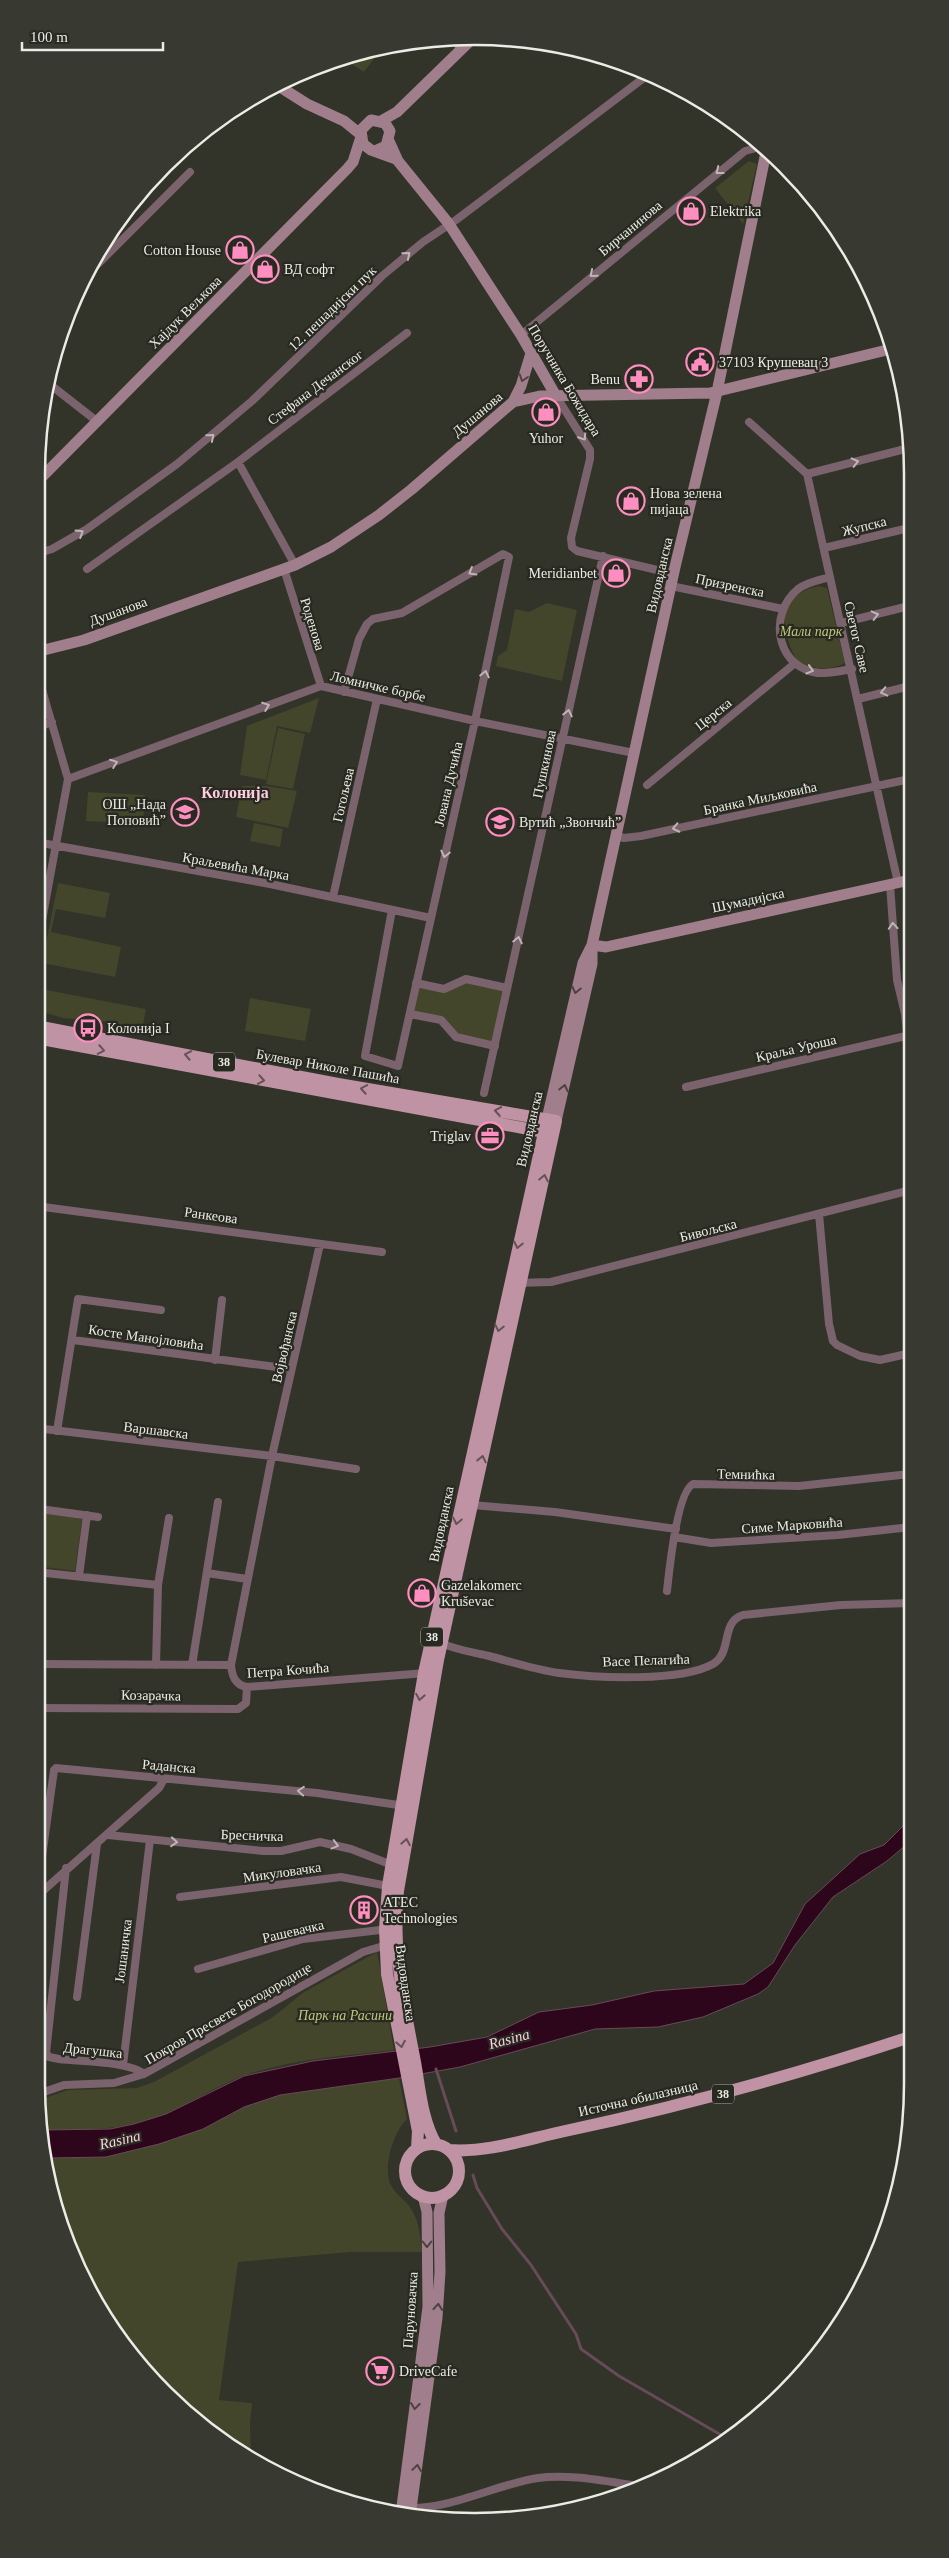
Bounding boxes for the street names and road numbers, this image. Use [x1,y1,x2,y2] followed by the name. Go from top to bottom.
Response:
[596,197,665,259] street label: Бирчанинова
[286,263,379,354] street label: 12. пешадијски пук
[146,273,225,352] street label: Хајдук Вељкова
[525,322,604,440] street label: Поручника Божидара
[265,346,366,428] street label: Стефана Дечанског
[449,389,506,440] street label: Душанова
[840,514,889,539] street label: Жупска
[644,535,676,614] street label: Видовданска
[694,571,766,600] street label: Призренска
[87,594,150,629] street label: Душанова
[297,596,328,653] street label: Роденова
[841,600,872,674] street label: Светог Саве
[329,668,427,705] street label: Ломничке борбе
[692,695,735,734] street label: Церска
[530,728,559,800] street label: Пушкинова
[431,739,466,828] street label: Јована Дучића
[330,766,357,824] street label: Гогољева
[702,779,819,818] street label: Бранка Миљковића
[181,850,291,883] street label: Краљевића Марка
[711,885,786,915] street label: Шумадијска
[754,1032,839,1065] street label: Краља Уроша
[255,1046,402,1087] street label: Булевар Николе Пашића
[213,1052,235,1072] road number: 38
[514,1089,546,1168] street label: Видовданска
[183,1204,239,1227] street label: Ранкеова
[678,1216,739,1245] street label: Бивољска
[269,1309,300,1384] street label: Војвођанска
[87,1322,205,1353] street label: Косте Манојловића
[123,1419,190,1442] street label: Варшавска
[717,1466,776,1483] street label: Темнићка
[426,1484,457,1563] street label: Видовданска
[741,1514,844,1537] street label: Симе Марковића
[421,1628,443,1646] road number: 38
[602,1651,691,1670] street label: Васе Пелагића
[246,1660,330,1681] street label: Петра Кочића
[121,1687,182,1704] street label: Козарачка
[141,1757,197,1776] street label: Раданска
[220,1827,284,1844] street label: Бресничка
[242,1859,323,1885] street label: Микуловачка
[112,1917,135,1984] street label: Јошаничка
[261,1917,326,1946] street label: Рашевачка
[393,1944,418,2023] street label: Видовданска
[142,1960,314,2067] street label: Покров Пресвете Богодородице
[63,2040,124,2061] street label: Драгушка
[577,2077,700,2120] street label: Источна обилазница
[712,2084,734,2104] road number: 38
[400,2271,421,2349] street label: Паруновачка

